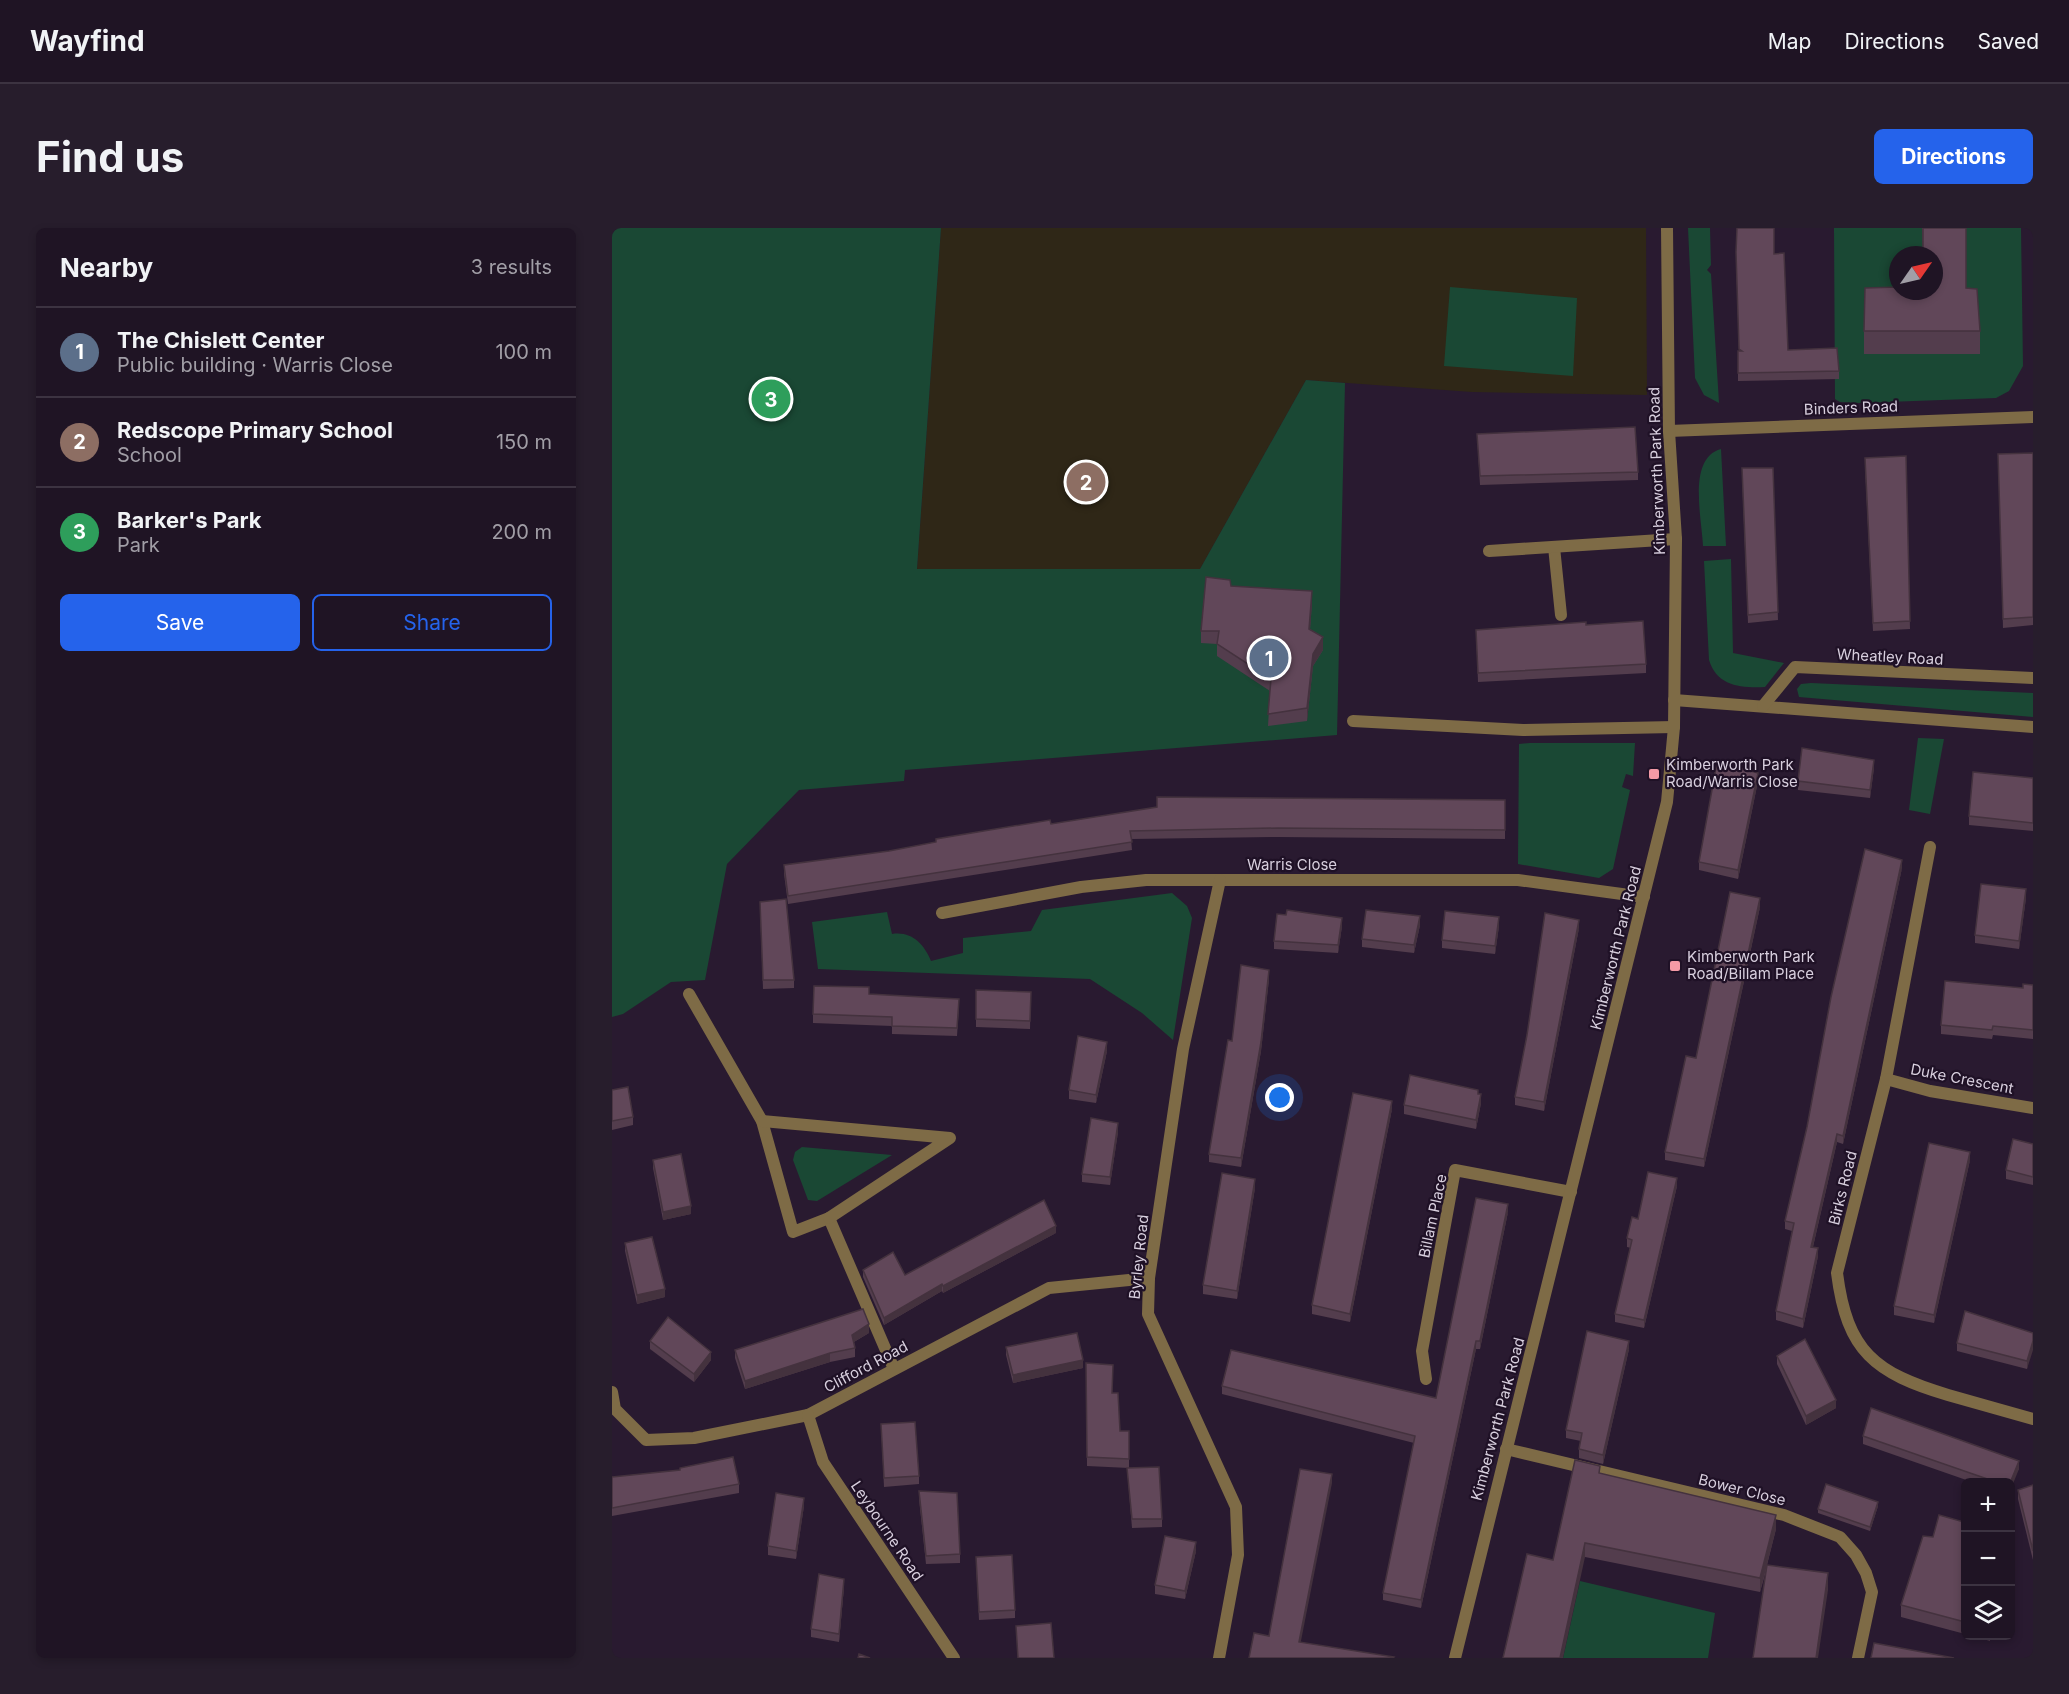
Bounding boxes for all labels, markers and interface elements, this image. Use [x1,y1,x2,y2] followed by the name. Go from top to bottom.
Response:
[30,24,145,58] text: Wayfind
[1768,29,1811,54] text: Map
[1844,29,1945,54] text: Directions
[1978,29,2039,54] text: Saved
[1874,129,2033,184] button: Directions
[36,131,184,182] text: Find us
[1889,246,1943,300] north arrow
[60,252,153,283] text: Nearby
[471,255,552,279] text: 3 results
[117,327,325,353] text: The Chislett Center
[75,340,84,364] text: 1
[495,340,552,364] text: 100 m
[117,353,393,377] text: Public building · Warris Close
[752,376,790,422] pin: 3
[1644,387,1669,555] street label: Kimberworth Park Road
[1804,396,1898,419] street label: Binders Road
[117,417,393,443] text: Redscope Primary School
[73,430,86,454] text: 2
[496,430,552,454] text: 150 m
[117,443,182,467] text: School
[1066,460,1106,504] pin: 2
[117,507,262,533] text: Barker's Park
[73,520,86,544] text: 3
[491,520,552,544] text: 200 m
[117,533,160,557] text: Park
[60,594,300,651] button: Save
[312,594,552,651] button: Share
[1250,636,1288,680] pin: 1
[1836,644,1944,669] street label: Wheatley Road
[1666,755,1798,791] place label: Kimberworth Park Road/Warris Close
[1647,767,1661,781] marker: Kimberworth Park Road/Warris Close
[1247,855,1337,874] street label: Warris Close
[1586,864,1645,1032] street label: Kimberworth Park Road
[1687,947,1816,983] place label: Kimberworth Park Road/Billam Place
[1668,959,1682,973] marker: Kimberworth Park Road/Billam Place
[1909,1059,2015,1098] street label: Duke Crescent
[1265,1083,1294,1112] your location
[1824,1149,1861,1227] street label: Birks Road
[1414,1172,1451,1260] street label: Billam Place
[1125,1214,1152,1300] street label: Byrley Road
[1467,1335,1528,1503] street label: Kimberworth Park Road
[821,1337,911,1397] street label: Clifford Road
[1696,1469,1788,1510] street label: Bower Close
[847,1477,928,1584] street label: Leybourne Road
[1961,1478,2015,1640] map controls
[1961,1478,2015,1532] button: +
[1961,1532,2015,1586] button: −
[1961,1586,2015,1640] button: layers

